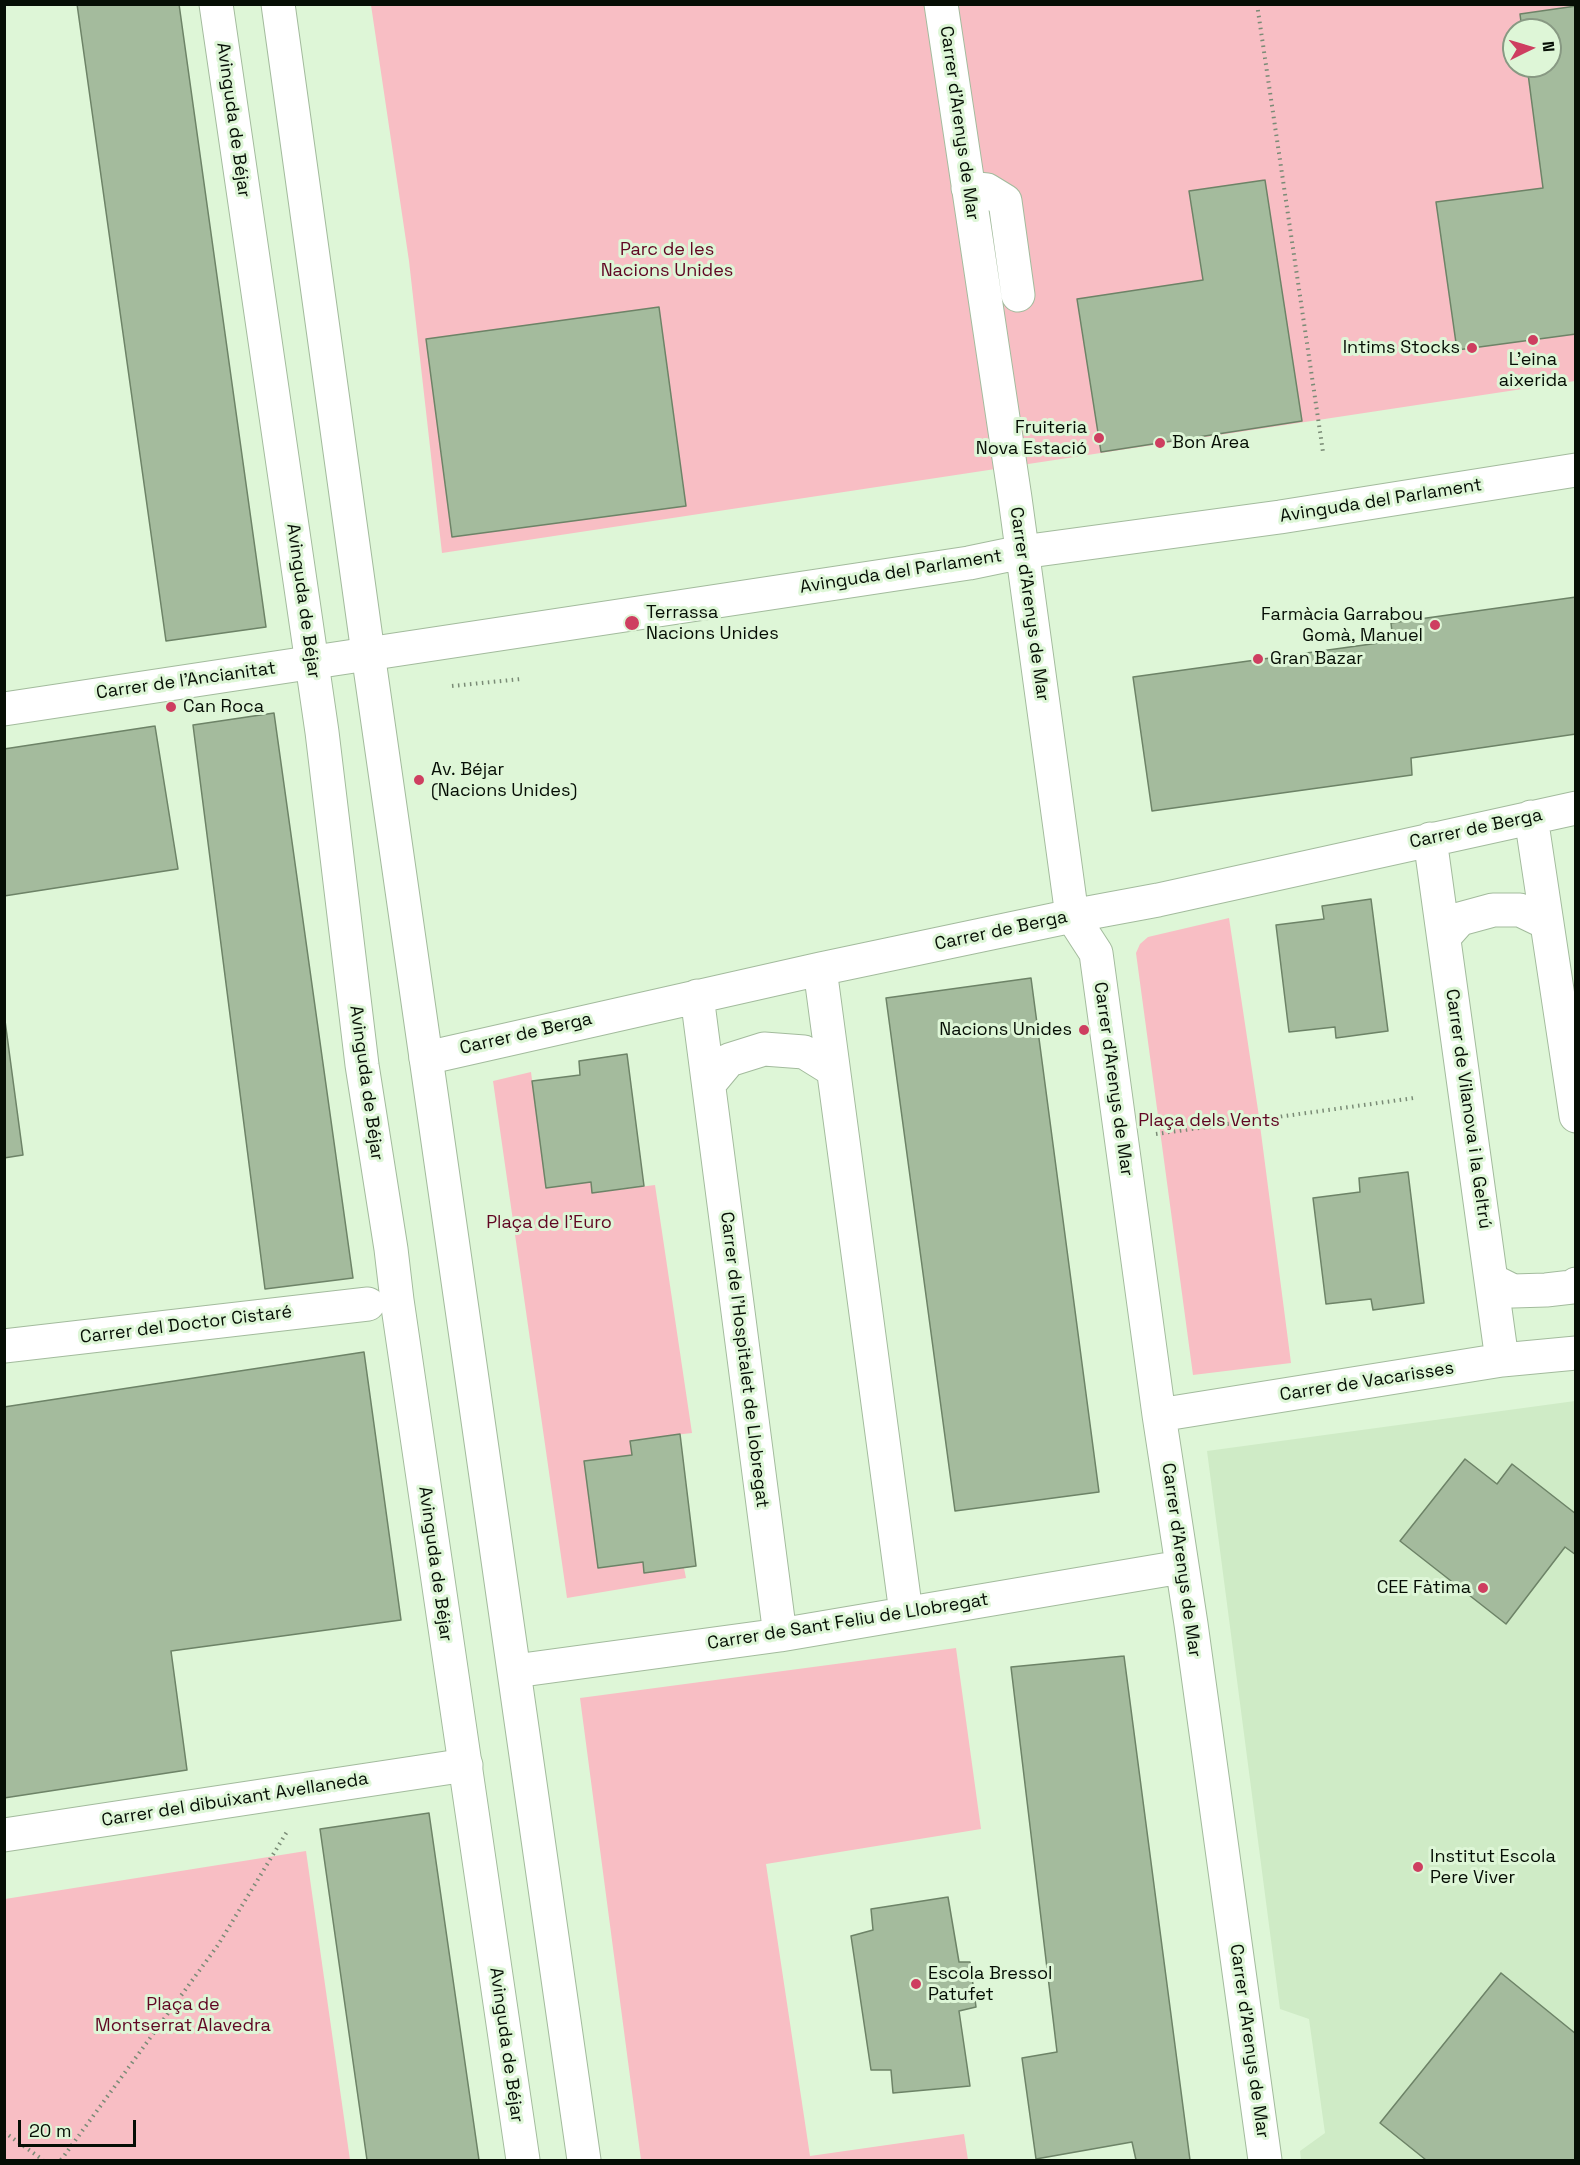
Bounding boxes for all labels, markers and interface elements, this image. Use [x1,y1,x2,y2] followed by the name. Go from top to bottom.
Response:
[1502,18,1562,78] north arrow
[935,25,983,221] street label: Carrer d'Arenys de Mar
[1538,40,1559,53] text: N
[211,41,255,199] street label: Avinguda de Béjar
[601,239,733,282] park label: Parc de les Nacions Unides
[1526,333,1540,347] marker: L'eina aixerida
[1343,337,1460,359] place label: Intims Stocks
[1465,341,1479,355] marker: Intims Stocks
[1499,349,1567,392] place label: L'eina aixerida
[976,417,1087,460] place label: Fruiteria Nova Estació
[1092,431,1106,445] marker: Fruiteria Nova Estació
[1172,432,1249,454] place label: Bon Area
[1153,436,1167,450] marker: Bon Area
[1278,474,1484,528] street label: Avinguda del Parlament
[1005,506,1053,702] street label: Carrer d'Arenys de Mar
[281,522,325,680] street label: Avinguda de Béjar
[798,545,1004,599] street label: Avinguda del Parlament
[646,602,779,644] place label: Terrassa Nacions Unides
[1261,604,1423,646] place label: Farmàcia Garrabou Gomà, Manuel
[623,614,641,632] marker: Terrassa Nacions Unides
[1428,618,1442,632] marker: Farmàcia Garrabou Gomà, Manuel
[1270,648,1363,670] place label: Gran Bazar
[1251,652,1265,666] marker: Gran Bazar
[95,658,277,704] street label: Carrer de l'Ancianitat
[183,696,264,718] place label: Can Roca
[164,700,178,714] marker: Can Roca
[431,759,577,802] place label: Av. Béjar (Nacions Unides)
[412,773,426,787] marker: Av. Béjar (Nacions Unides)
[1408,804,1544,854] street label: Carrer de Berga
[933,906,1069,956] street label: Carrer de Berga
[1089,981,1137,1177] street label: Carrer d'Arenys de Mar
[1440,988,1496,1230] street label: Carrer de Vilanova i la Geltrú
[344,1004,388,1162] street label: Avinguda de Béjar
[458,1008,594,1060] street label: Carrer de Berga
[939,1019,1072,1041] place label: Nacions Unides
[1077,1023,1091,1037] marker: Nacions Unides
[1138,1110,1280,1132] park label: Plaça dels Vents
[715,1211,773,1509] street label: Carrer de l'Hospitalet de Llobregat
[486,1212,612,1234] park label: Plaça de l'Euro
[79,1301,293,1349] street label: Carrer del Doctor Cistaré
[1278,1358,1456,1406] street label: Carrer de Vacarisses
[1157,1462,1205,1658] street label: Carrer d'Arenys de Mar
[413,1485,457,1643] street label: Avinguda de Béjar
[1377,1577,1471,1599] place label: CEE Fàtima
[1476,1581,1490,1595] marker: CEE Fàtima
[706,1589,990,1655] street label: Carrer de Sant Feliu de Llobregat
[100,1768,370,1832] street label: Carrer del dibuixant Avellaneda
[1430,1846,1556,1888] place label: Institut Escola Pere Viver
[1411,1860,1425,1874] marker: Institut Escola Pere Viver
[1225,1943,1273,2139] street label: Carrer d'Arenys de Mar
[928,1963,1052,2006] place label: Escola Bressol Patufet
[484,1966,528,2124] street label: Avinguda de Béjar
[909,1977,923,1991] marker: Escola Bressol Patufet
[95,1994,271,2036] park label: Plaça de Montserrat Alavedra
[21,2108,140,2146] scale bar
[29,2119,72,2142] text: 20 m

